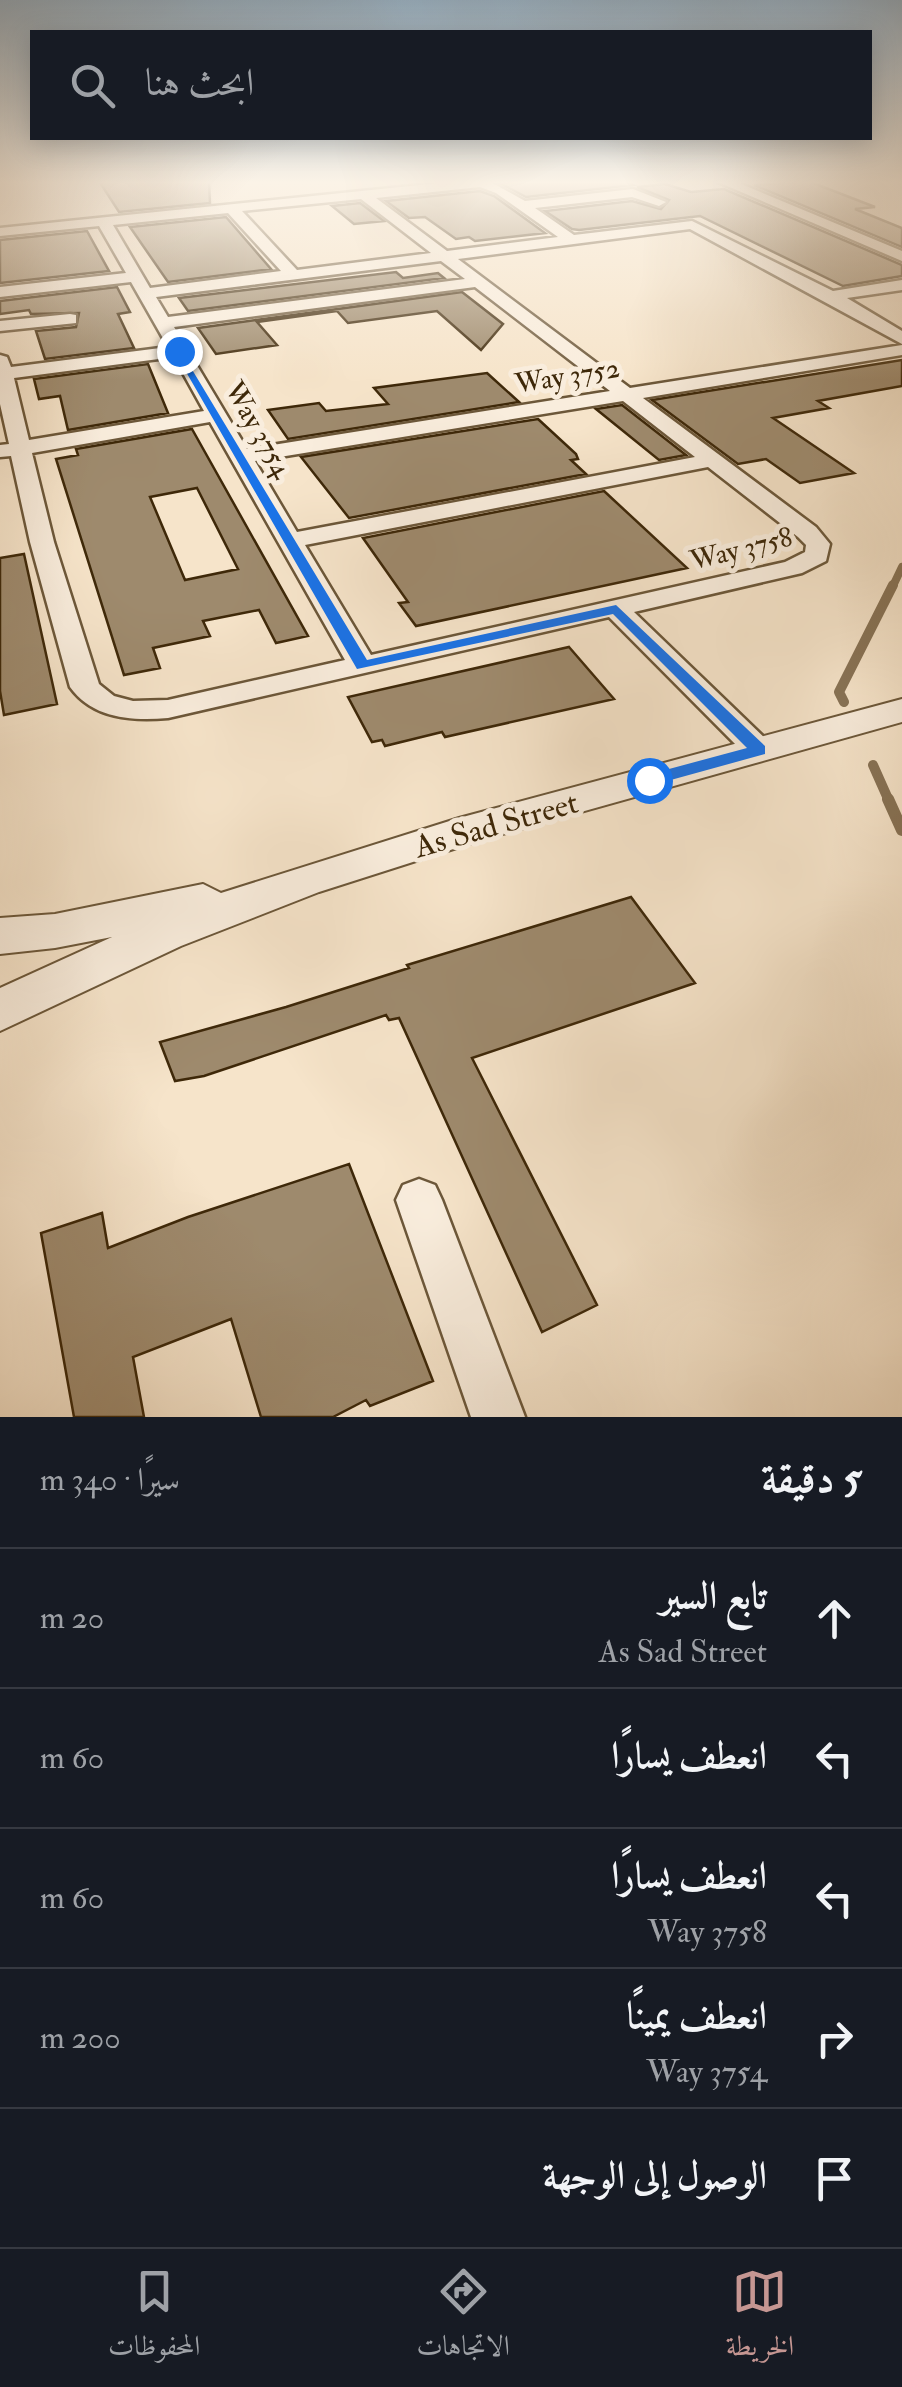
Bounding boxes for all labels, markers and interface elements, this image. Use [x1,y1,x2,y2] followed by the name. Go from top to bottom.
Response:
[30,30,872,140] search box
[65,58,120,113] icon: search
[145,59,254,107] text: ابحث هنا
[157,329,203,375] route end
[511,351,622,402] street label: Way 3752
[216,374,300,486] street label: Way 3754
[685,520,796,579] street label: Way 3758
[627,758,673,804] route start
[409,783,583,868] street label: As Sad Street
[761,1453,862,1505] text: 5 دقيقة
[40,1460,180,1500] text: سيرًا · 340 m
[660,1572,767,1620] text: تابع السير
[807,1591,862,1646] icon: ahead
[40,1598,104,1638] text: 20 m
[598,1632,767,1672] text: As Sad Street
[807,1731,862,1786] icon: left
[611,1732,767,1780] text: انعطف يسارًا
[40,1738,104,1778] text: 60 m
[611,1852,767,1900] text: انعطف يسارًا
[807,1871,862,1926] icon: left
[40,1878,104,1918] text: 60 m
[648,1912,767,1952] text: Way 3758
[627,1992,767,2040] text: انعطف يمينًا
[807,2011,862,2066] icon: right
[40,2018,121,2058] text: 200 m
[646,2052,767,2092] text: Way 3754
[807,2151,862,2206] icon: arrive
[543,2152,767,2200] text: الوصول إلى الوجهة
[108,2264,200,2373] tab: المحفوظات
[416,2264,510,2373] tab: الاتجاهات
[726,2264,794,2373] tab: الخريطة

